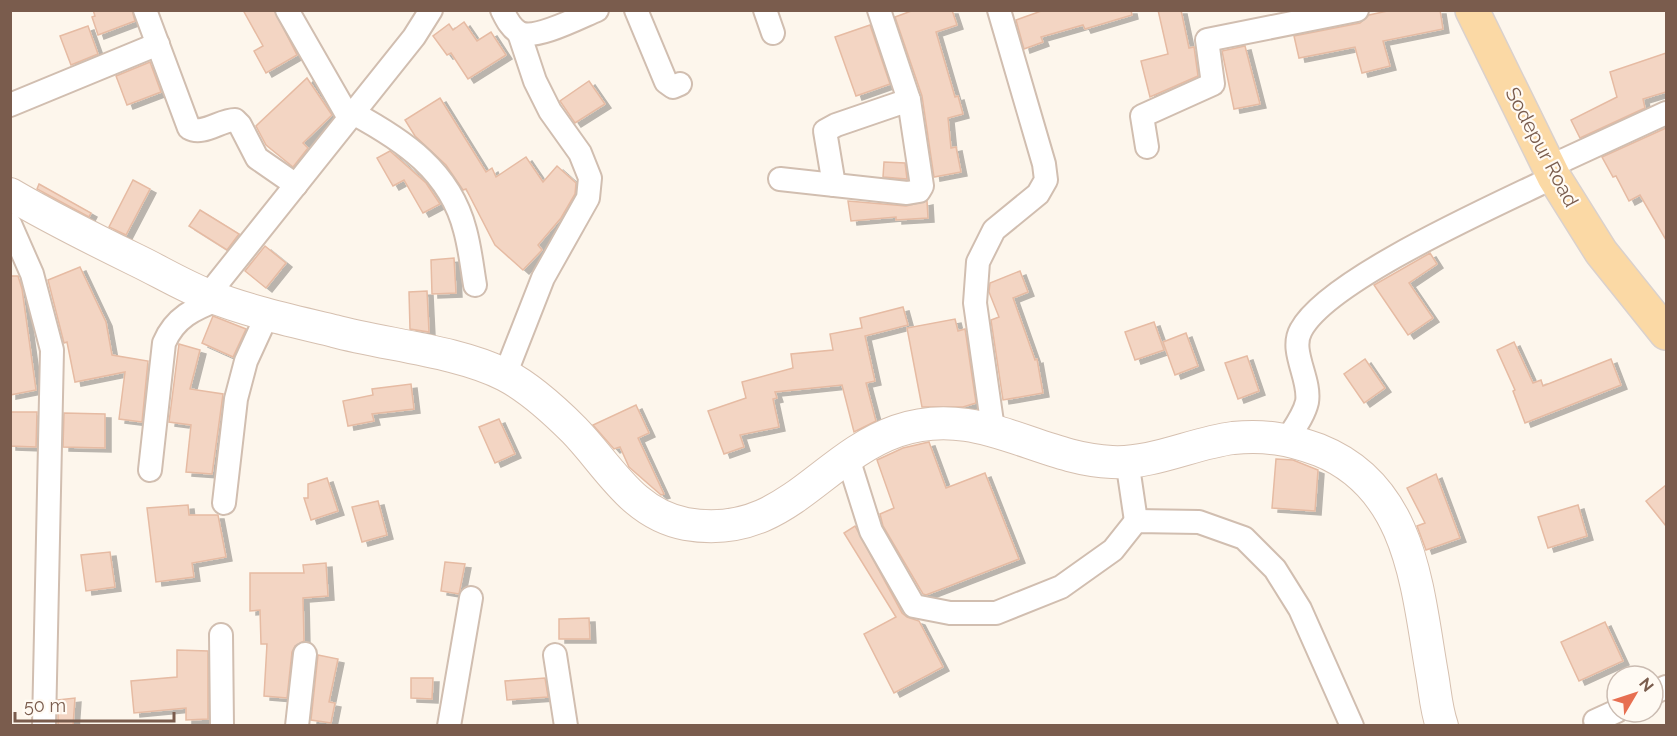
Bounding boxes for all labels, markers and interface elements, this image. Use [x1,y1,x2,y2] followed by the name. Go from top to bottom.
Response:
[1500,83,1584,211] street label: Sodepur Road
[1605,664,1665,724] north arrow
[1635,674,1657,696] text: N
[15,685,174,723] scale bar
[24,695,66,716] text: 50 m

